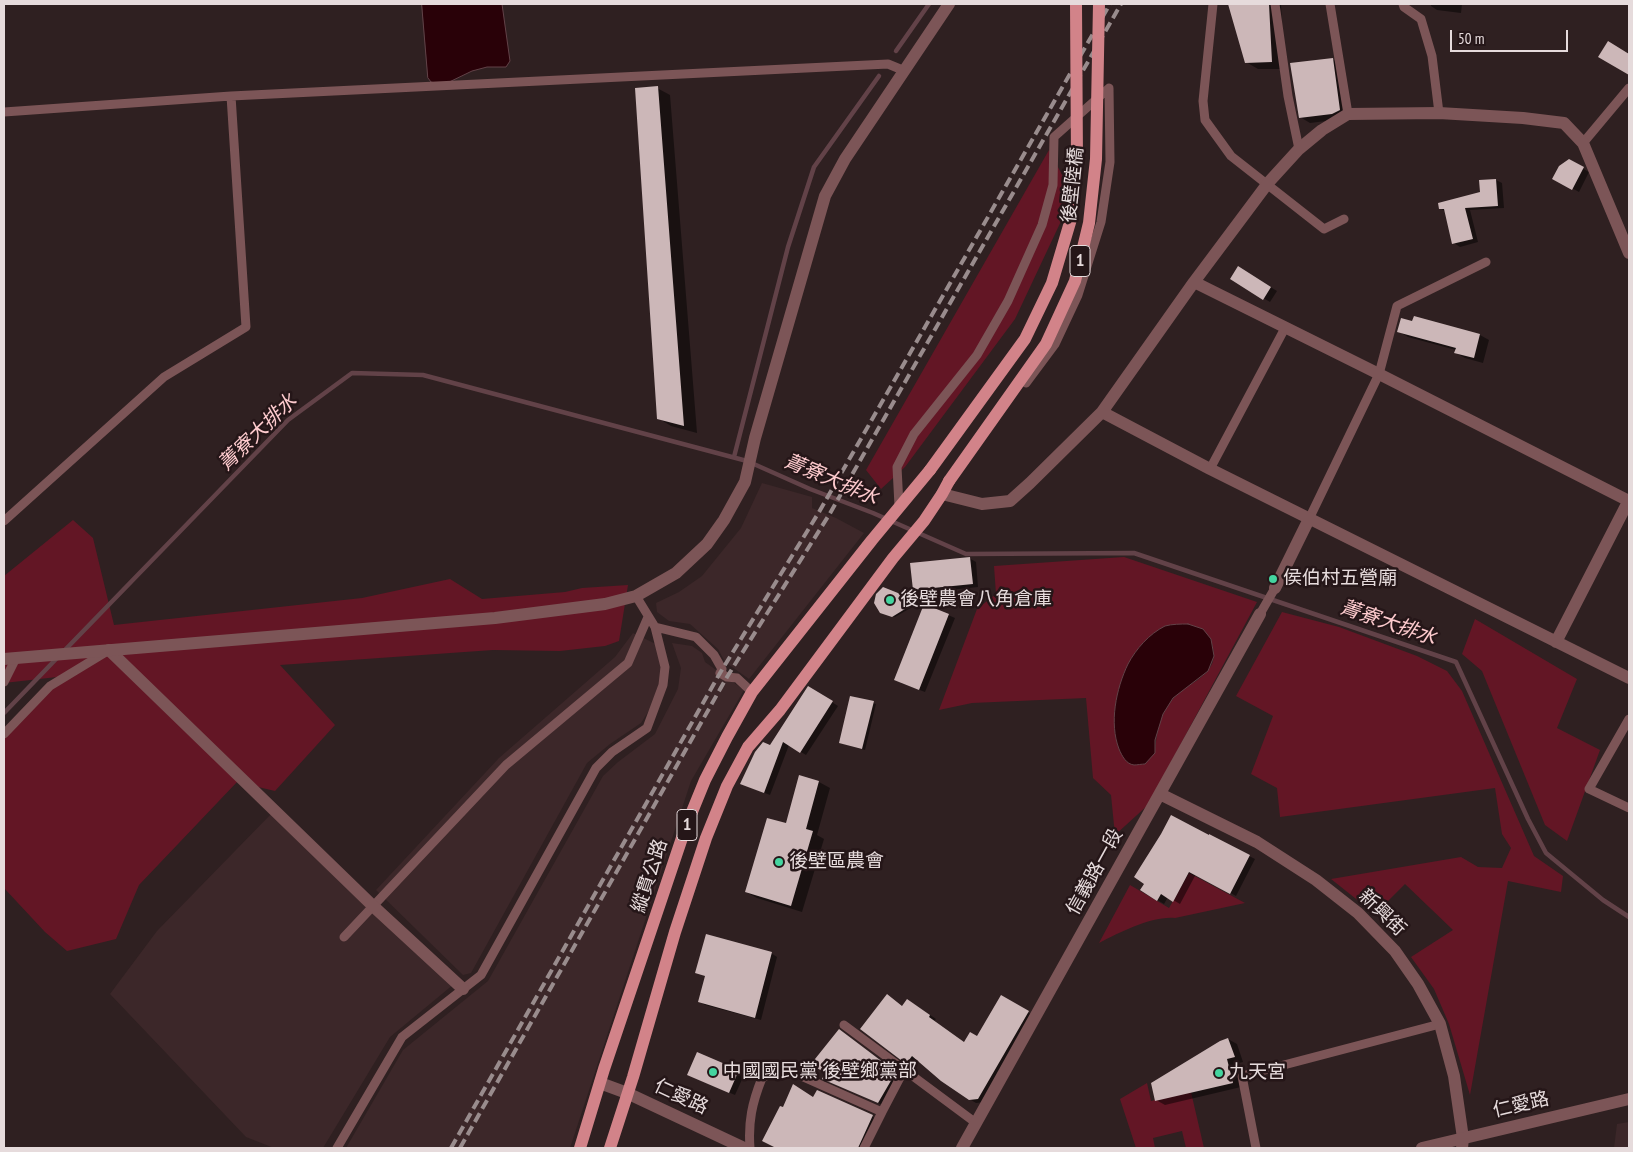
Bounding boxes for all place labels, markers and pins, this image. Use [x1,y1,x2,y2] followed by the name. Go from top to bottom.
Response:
[1283,568,1397,590] place label: 侯伯村五營廟
[1267,573,1279,585] marker: 侯伯村五營廟
[900,589,1052,611] place label: 後壁農會八角倉庫
[884,594,896,606] marker: 後壁農會八角倉庫
[789,851,884,873] place label: 後壁區農會
[773,856,785,868] marker: 後壁區農會
[723,1061,917,1083] place label: 中國國民黨 後壁鄉黨部
[1229,1062,1286,1084] place label: 九天宮
[707,1066,719,1078] marker: 中國國民黨 後壁鄉黨部
[1213,1067,1225,1079] marker: 九天宮

